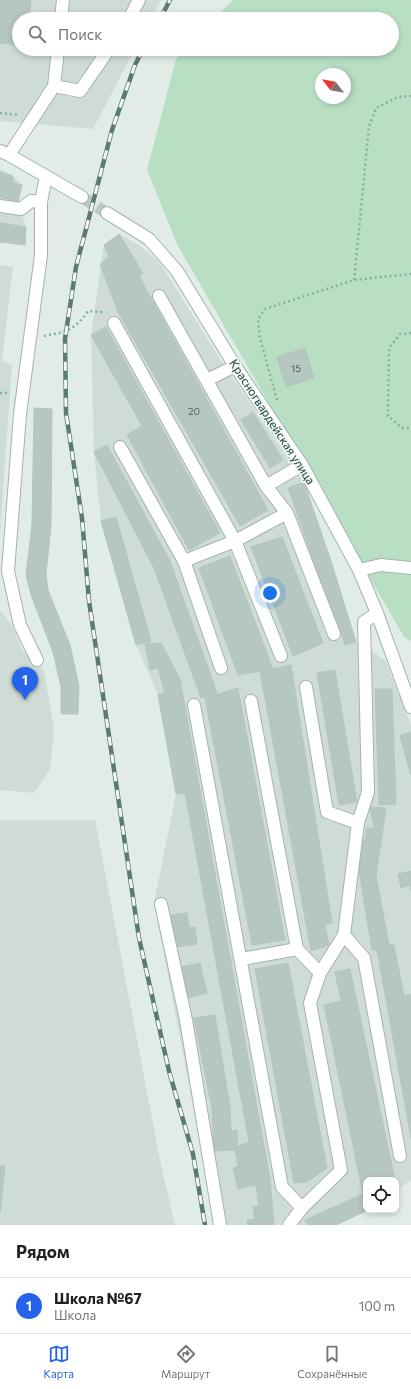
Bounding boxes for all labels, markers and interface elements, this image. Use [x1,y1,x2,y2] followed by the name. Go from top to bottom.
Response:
[12,12,399,56] search box
[26,23,48,45] icon: search
[58,25,102,43] text: Поиск
[315,68,351,104] north arrow
[227,356,319,487] street label: Красногвардейская улица
[291,362,301,374] house number: 15
[188,405,200,417] house number: 20
[260,583,280,603] your location
[12,667,38,700] pin: 1
[363,1177,399,1213] map controls
[363,1177,399,1213] button: locate
[16,1241,70,1262] text: Рядом
[54,1289,142,1307] text: Школа №67
[26,1298,32,1314] text: 1
[359,1298,395,1314] text: 100 m
[54,1307,96,1323] text: Школа
[44,1343,74,1380] tab: Карта
[161,1343,210,1380] tab: Маршрут
[297,1343,367,1380] tab: Сохранённые

